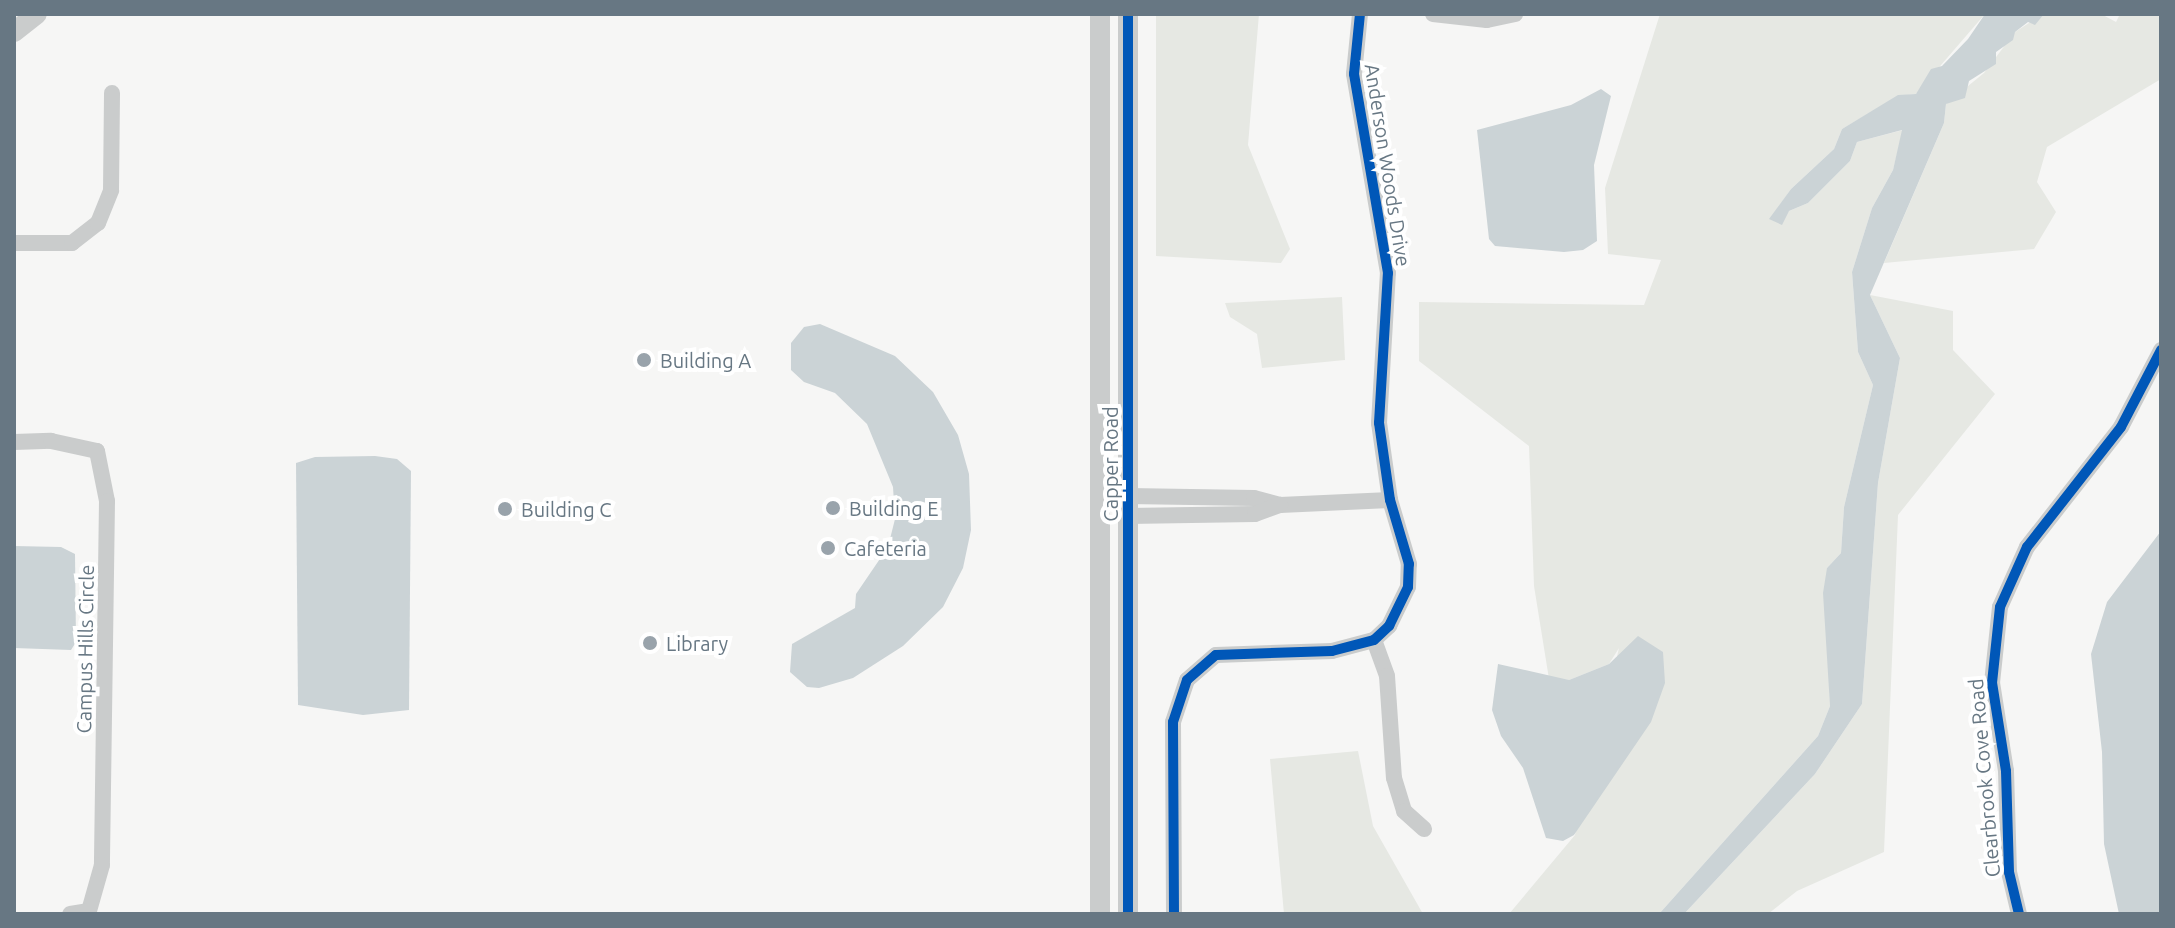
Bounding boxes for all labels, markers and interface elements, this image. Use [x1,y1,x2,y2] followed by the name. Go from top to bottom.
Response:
[1360,62,1416,268] street label: Anderson Woods Drive
[660,348,751,372] place label: Building A
[635,351,653,369] marker: Building A
[1098,406,1122,522] street label: Capper Road
[849,496,938,520] place label: Building E
[521,497,612,521] place label: Building C
[824,499,842,517] marker: Building E
[496,500,514,518] marker: Building C
[844,536,927,560] place label: Cafeteria
[819,539,837,557] marker: Cafeteria
[72,564,98,734] street label: Campus Hills Circle
[666,631,728,655] place label: Library
[641,634,659,652] marker: Library
[1963,678,2005,878] street label: Clearbrook Cove Road

